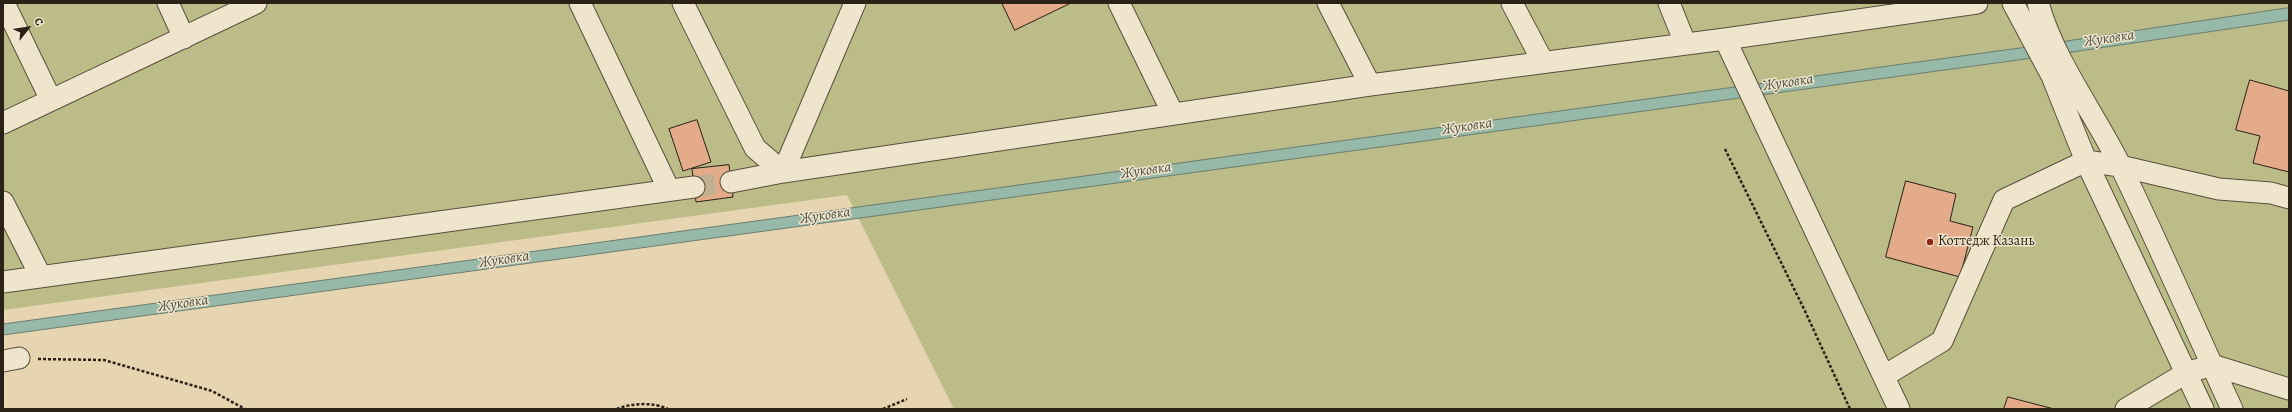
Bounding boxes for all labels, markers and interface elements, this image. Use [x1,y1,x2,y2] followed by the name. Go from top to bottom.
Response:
[8,8,48,48] north arrow
[31,15,47,28] text: С
[2082,27,2136,51] water label: Жуковка
[1761,71,1815,95] water label: Жуковка
[1440,115,1494,139] water label: Жуковка
[1119,159,1173,183] water label: Жуковка
[798,204,852,228] water label: Жуковка
[1938,234,2035,250] place label: Коттедж Казань
[1925,237,1935,247] marker: Коттедж Казань
[477,248,531,272] water label: Жуковка
[156,292,210,316] water label: Жуковка

